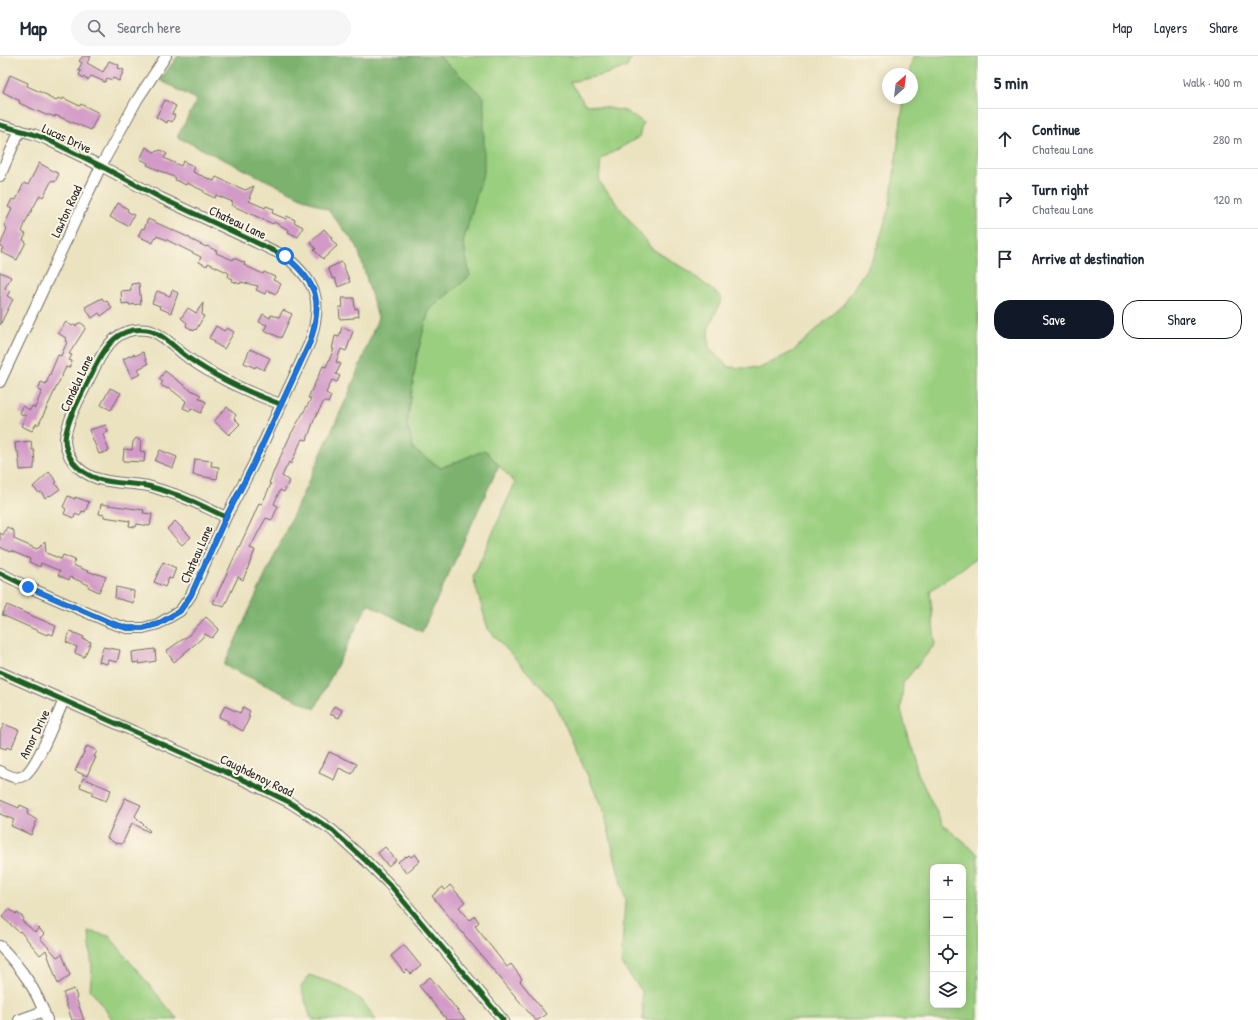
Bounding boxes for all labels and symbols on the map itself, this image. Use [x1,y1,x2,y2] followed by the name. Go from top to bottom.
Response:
[882,68,918,104] north arrow
[39,119,95,157] street label: Lucas Drive
[46,182,86,240] street label: Lawton Road
[206,201,270,243] street label: Chateau Lane
[276,247,294,265] route start
[55,352,97,414] street label: Candela Lane
[175,522,217,586] street label: Chateau Lane
[19,578,37,596] route end
[14,706,54,762] street label: Amor Drive
[217,749,297,801] street label: Caughdenoy Road

